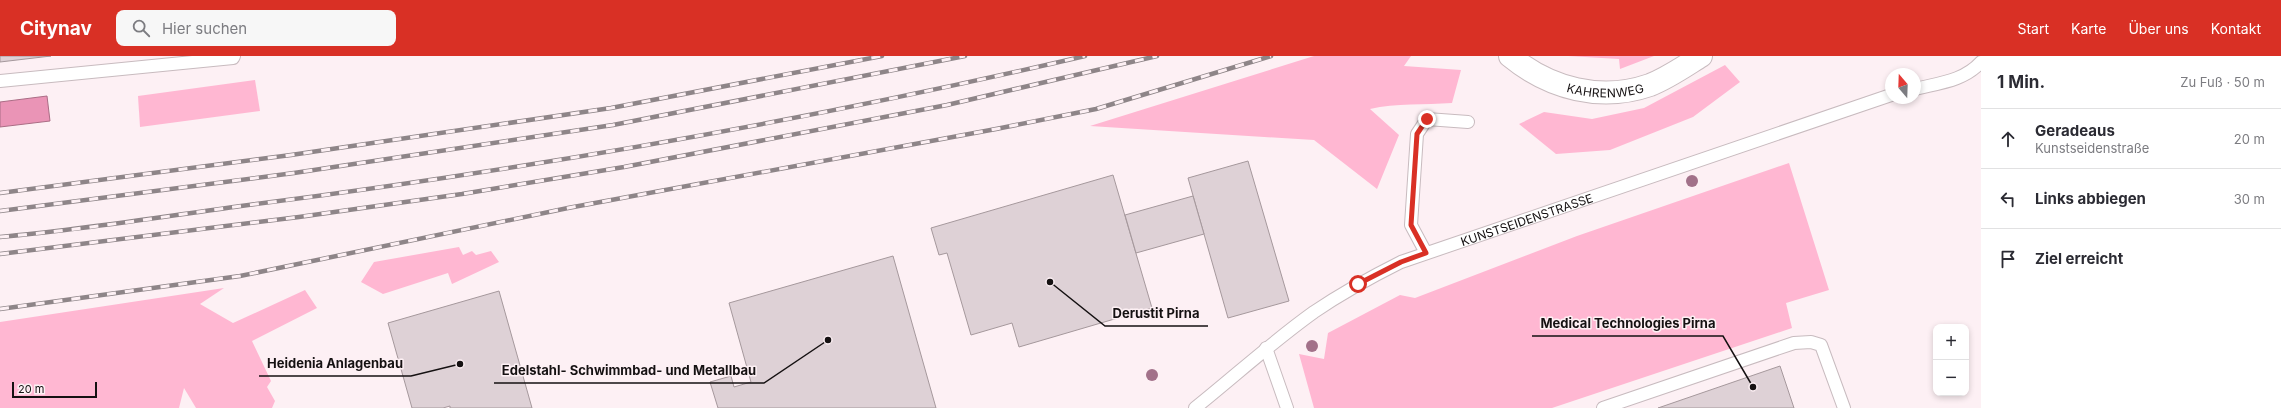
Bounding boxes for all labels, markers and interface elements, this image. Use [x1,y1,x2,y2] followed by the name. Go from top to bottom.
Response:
[116,10,396,46] search box
[20,17,92,40] text: Citynav
[130,17,152,39] icon: search
[162,19,247,38] text: Hier suchen
[2017,20,2049,37] text: Start
[2071,20,2106,37] text: Karte
[2128,20,2189,37] text: Über uns
[2211,20,2261,37] text: Kontakt
[1885,68,1921,104] north arrow
[1997,72,2045,92] text: 1 Min.
[2180,74,2265,90] text: Zu Fuß · 50 m
[1565,80,1645,100] street label: KAHRENWEG
[1418,110,1436,128] route end
[2035,121,2115,140] text: Geradeaus
[1997,128,2019,150] icon: ahead
[2234,131,2265,147] text: 20 m
[2035,140,2149,156] text: Kunstseidenstraße
[1997,188,2019,210] icon: left
[2035,189,2146,208] text: Links abbiegen
[1459,190,1595,249] street label: KUNSTSEIDENSTRASSE
[2234,191,2265,207] text: 30 m
[1997,248,2019,270] icon: arrive
[2035,249,2123,268] text: Ziel erreicht
[1349,275,1367,293] route start
[1105,301,1208,326] callout: Derustit Pirna
[1113,305,1199,321] text: Derustit Pirna
[1532,311,1723,336] callout: Medical Technologies Pirna
[1540,315,1716,331] text: Medical Technologies Pirna
[1933,324,1969,396] map controls
[1933,324,1969,360] button: +
[259,351,411,376] callout: Heidenia Anlagenbau
[267,355,403,371] text: Heidenia Anlagenbau
[494,358,764,383] callout: Edelstahl- Schwimmbad- und Metallbau
[1933,360,1969,396] button: −
[502,362,756,378] text: Edelstahl- Schwimmbad- und Metallbau
[12,380,97,399] scale bar
[18,382,44,396] text: 20 m

